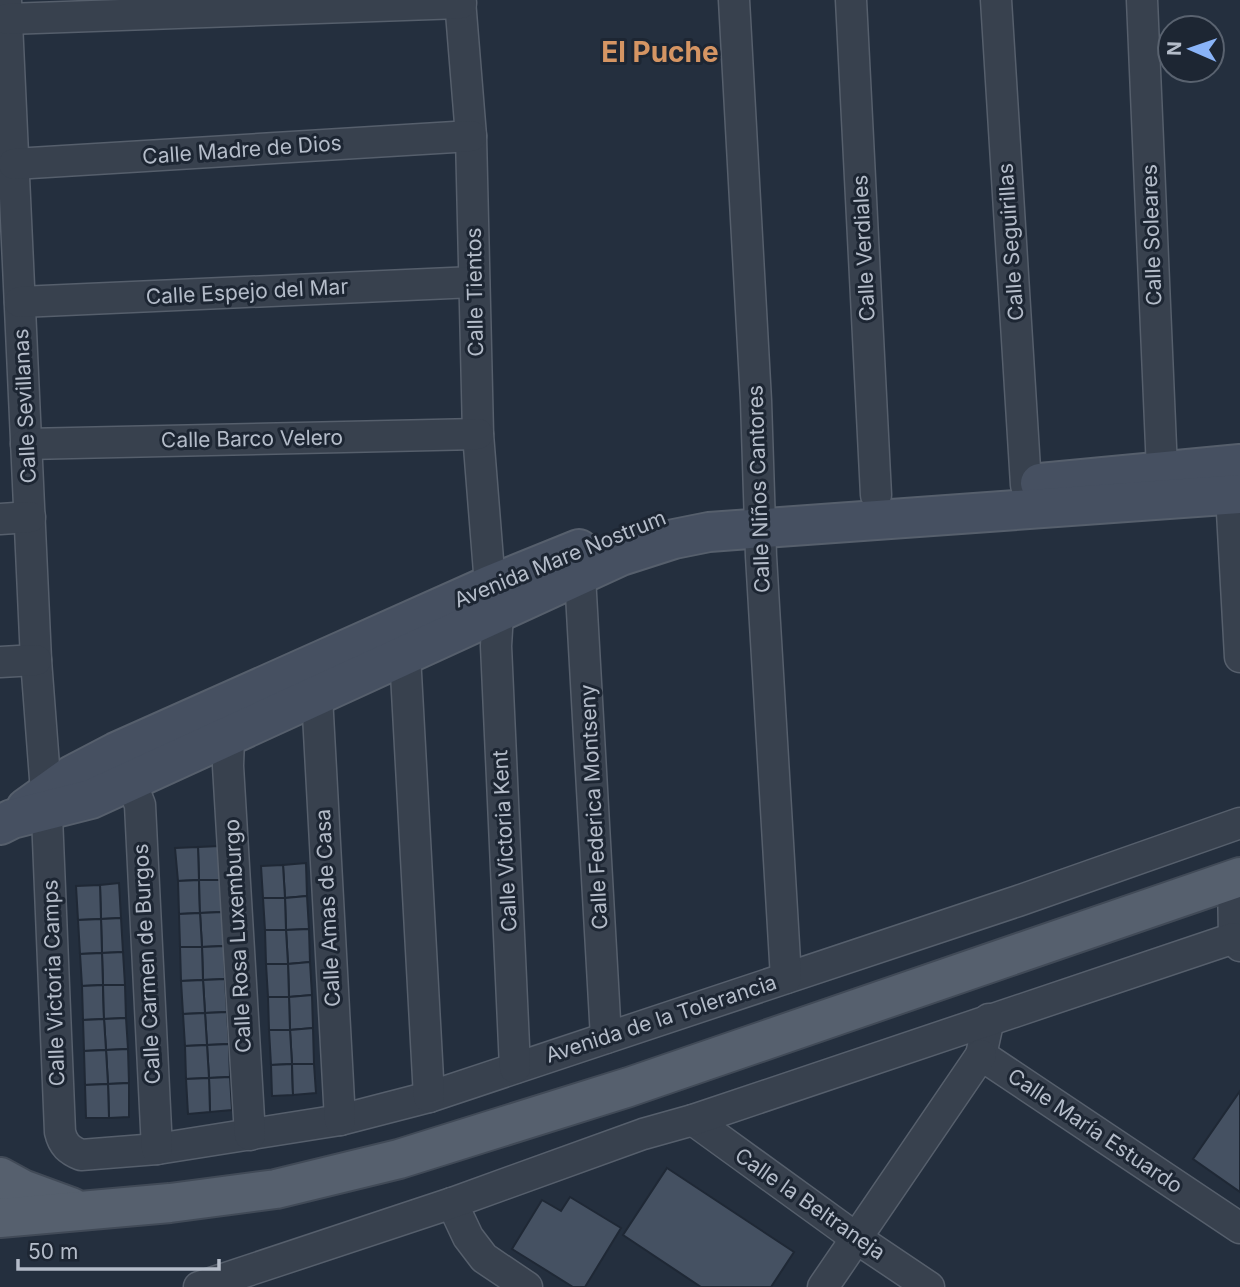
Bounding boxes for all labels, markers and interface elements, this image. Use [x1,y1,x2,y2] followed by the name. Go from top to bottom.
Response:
[1156,14,1226,84] north arrow
[601,35,719,69] district label: El Puche
[1163,41,1186,56] text: N
[141,130,342,169] street label: Calle Madre de Dios
[993,162,1028,322] street label: Calle Seguirillas
[1137,164,1166,306] street label: Calle Soleares
[847,174,880,322] street label: Calle Verdiales
[461,227,488,357] street label: Calle Tientos
[145,274,349,309] street label: Calle Espejo del Mar
[8,328,41,484] street label: Calle Sevillanas
[742,385,775,593] street label: Calle Niños Cantores
[161,424,343,453] street label: Calle Barco Velero
[450,505,669,613] street label: Avenida Mare Nostrum
[575,684,612,930] street label: Calle Federica Montseny
[487,749,522,933] street label: Calle Victoria Kent
[310,808,345,1008] street label: Calle Amas de Casa
[219,818,256,1054] street label: Calle Rosa Luxemburgo
[128,843,165,1085] street label: Calle Carmen de Burgos
[37,879,70,1087] street label: Calle Victoria Camps
[542,969,779,1068] street label: Avenida de la Tolerancia
[1003,1063,1187,1198] street label: Calle María Estuardo
[730,1142,890,1265] street label: Calle la Beltraneja
[18,1228,219,1272] scale bar
[28,1239,78,1264] text: 50 m

